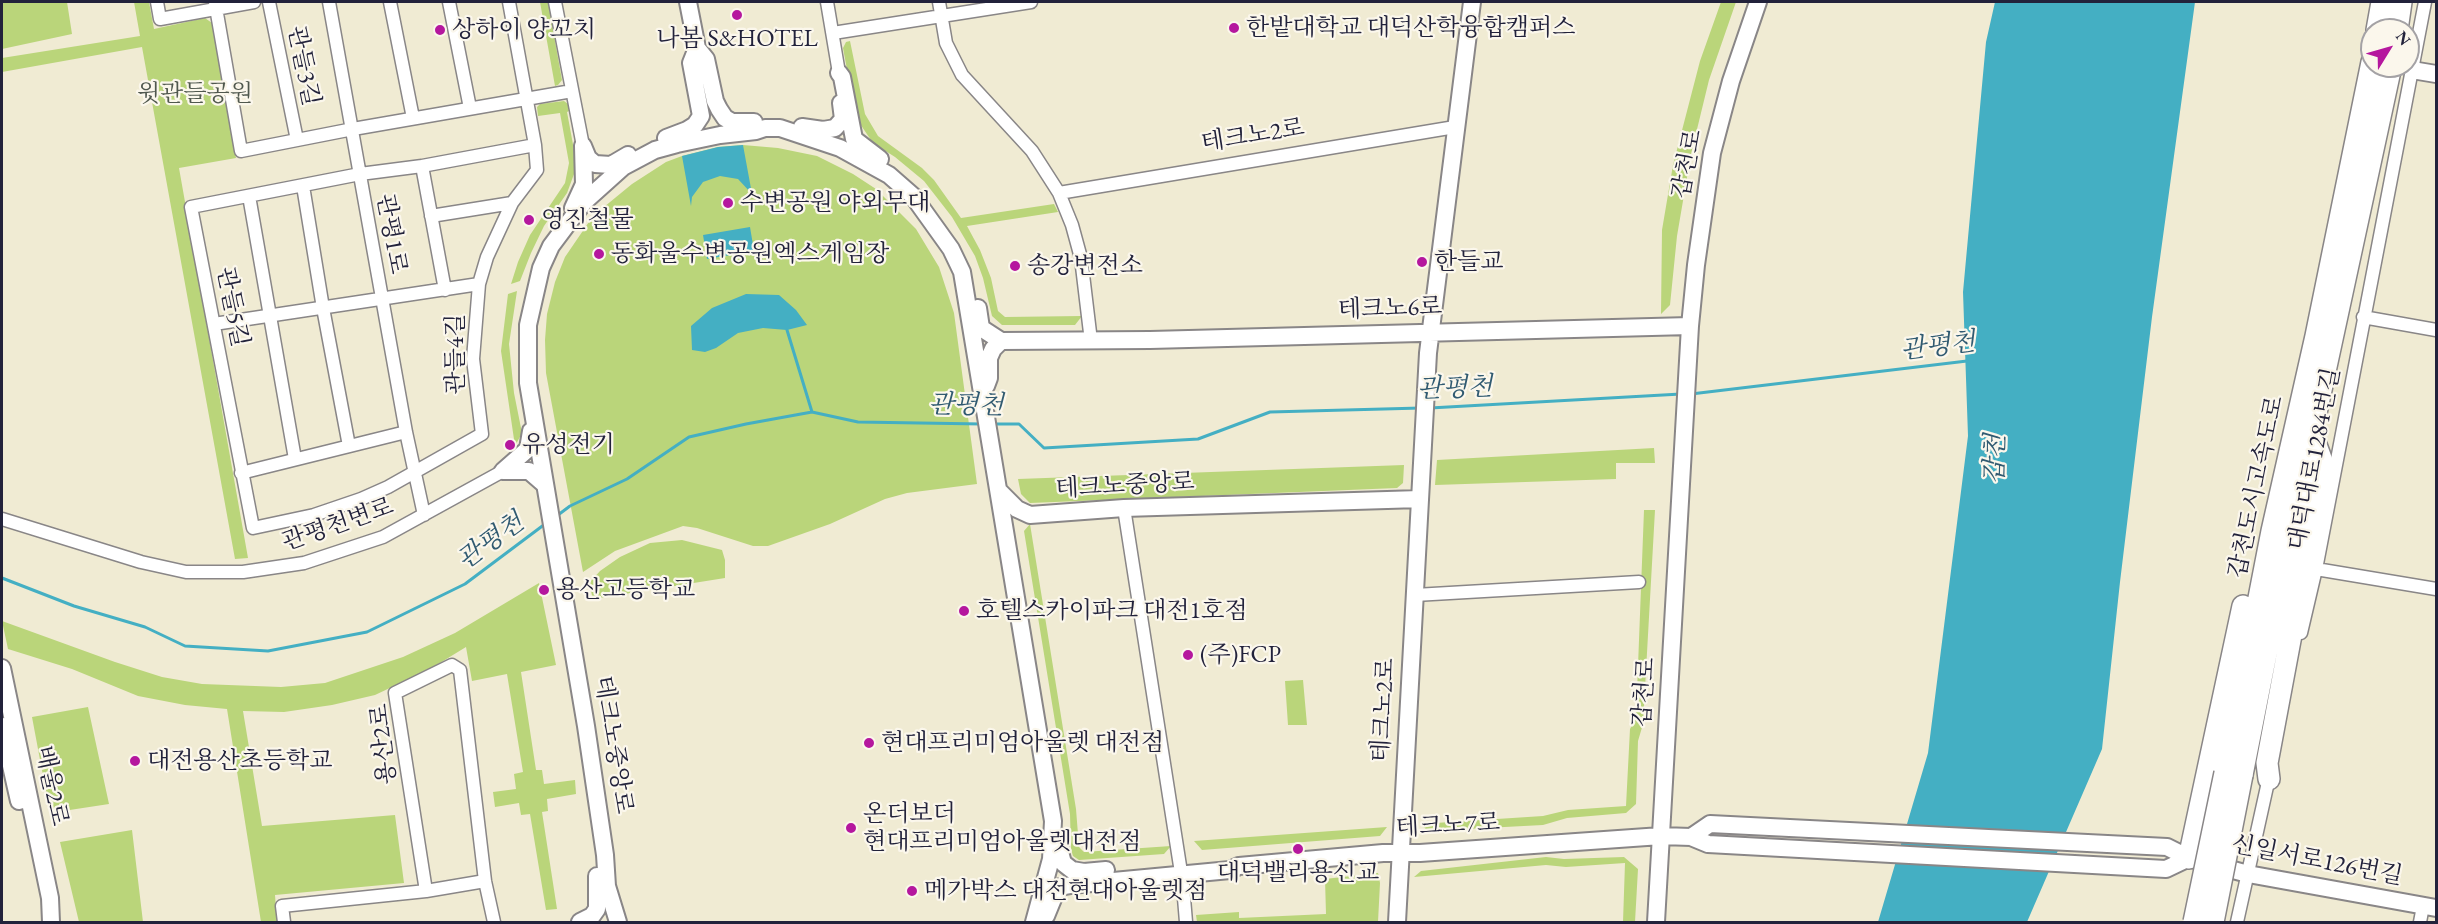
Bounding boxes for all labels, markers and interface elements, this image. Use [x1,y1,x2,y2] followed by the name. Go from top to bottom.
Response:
[730,8,744,22] marker: 나봄 S&HOTEL
[1246,14,1575,42] place label: 한밭대학교 대덕산학융합캠퍼스
[452,16,596,44] place label: 상하이 양꼬치
[2360,18,2420,78] north arrow
[1227,21,1241,35] marker: 한밭대학교 대덕산학융합캠퍼스
[281,23,325,109] street label: 관들3길
[433,23,447,37] marker: 상하이 양꼬치
[656,25,818,53] place label: 나봄 S&HOTEL
[2391,27,2415,50] text: N
[137,80,253,108] park label: 윗관들공원
[1199,114,1307,158] street label: 테크노2로
[1667,127,1709,201] street label: 갑천로
[740,189,930,217] place label: 수변공원 야외무대
[370,192,412,276] street label: 관평1로
[721,196,735,210] marker: 수변공원 야외무대
[541,206,634,234] place label: 영진철물
[522,213,536,227] marker: 영진철물
[611,240,889,268] place label: 동화울수변공원엑스게임장
[592,247,606,261] marker: 동화울수변공원엑스게임장
[1434,248,1504,276] place label: 한들교
[1027,252,1143,280] place label: 송강변전소
[1415,255,1429,269] marker: 한들교
[1008,259,1022,273] marker: 송강변전소
[210,264,254,350] street label: 관들5길
[1337,293,1443,325] street label: 테크노6로
[442,313,470,395] street label: 관들4길
[1899,327,1977,367] water label: 관평천
[2283,365,2347,553] street label: 대덕대로1284번길
[1417,372,1493,406] water label: 관평천
[928,390,1004,422] water label: 관평천
[2224,393,2290,581] street label: 갑천도시고속도로
[522,431,615,459] place label: 유성전기
[1980,433,2012,485] water label: 갑천
[503,438,517,452] marker: 유성전기
[1055,468,1195,504] street label: 테크노중앙로
[279,493,397,557] street label: 관평천변로
[451,507,531,577] water label: 관평천
[556,576,695,604] place label: 용산고등학교
[537,583,551,597] marker: 용산고등학교
[976,597,1247,625] place label: 호텔스카이파크 대전1호점
[957,604,971,618] marker: 호텔스카이파크 대전1호점
[1200,641,1281,669] place label: (주)FCP
[1181,648,1195,662] marker: (주)FCP
[1628,656,1662,728] street label: 갑천로
[1367,657,1401,763] street label: 테크노2로
[588,674,638,816] street label: 테크노중앙로
[365,702,403,786] street label: 용산2로
[881,729,1164,757] place label: 현대프리미엄아울렛 대전점
[862,736,876,750] marker: 현대프리미엄아울렛 대전점
[28,743,74,829] street label: 배울2로
[147,747,332,775] place label: 대전용산초등학교
[128,754,142,768] marker: 대전용산초등학교
[863,800,1141,856] place label: 온더보더 현대프리미엄아울렛대전점
[1395,809,1501,843] street label: 테크노7로
[844,821,858,835] marker: 온더보더 현대프리미엄아울렛대전점
[2229,830,2405,892] street label: 신일서로126번길
[1291,842,1305,856] marker: 대덕밸리용신교
[1217,859,1379,887] place label: 대덕밸리용신교
[924,877,1207,905] place label: 메가박스 대전현대아울렛점
[905,884,919,898] marker: 메가박스 대전현대아울렛점

